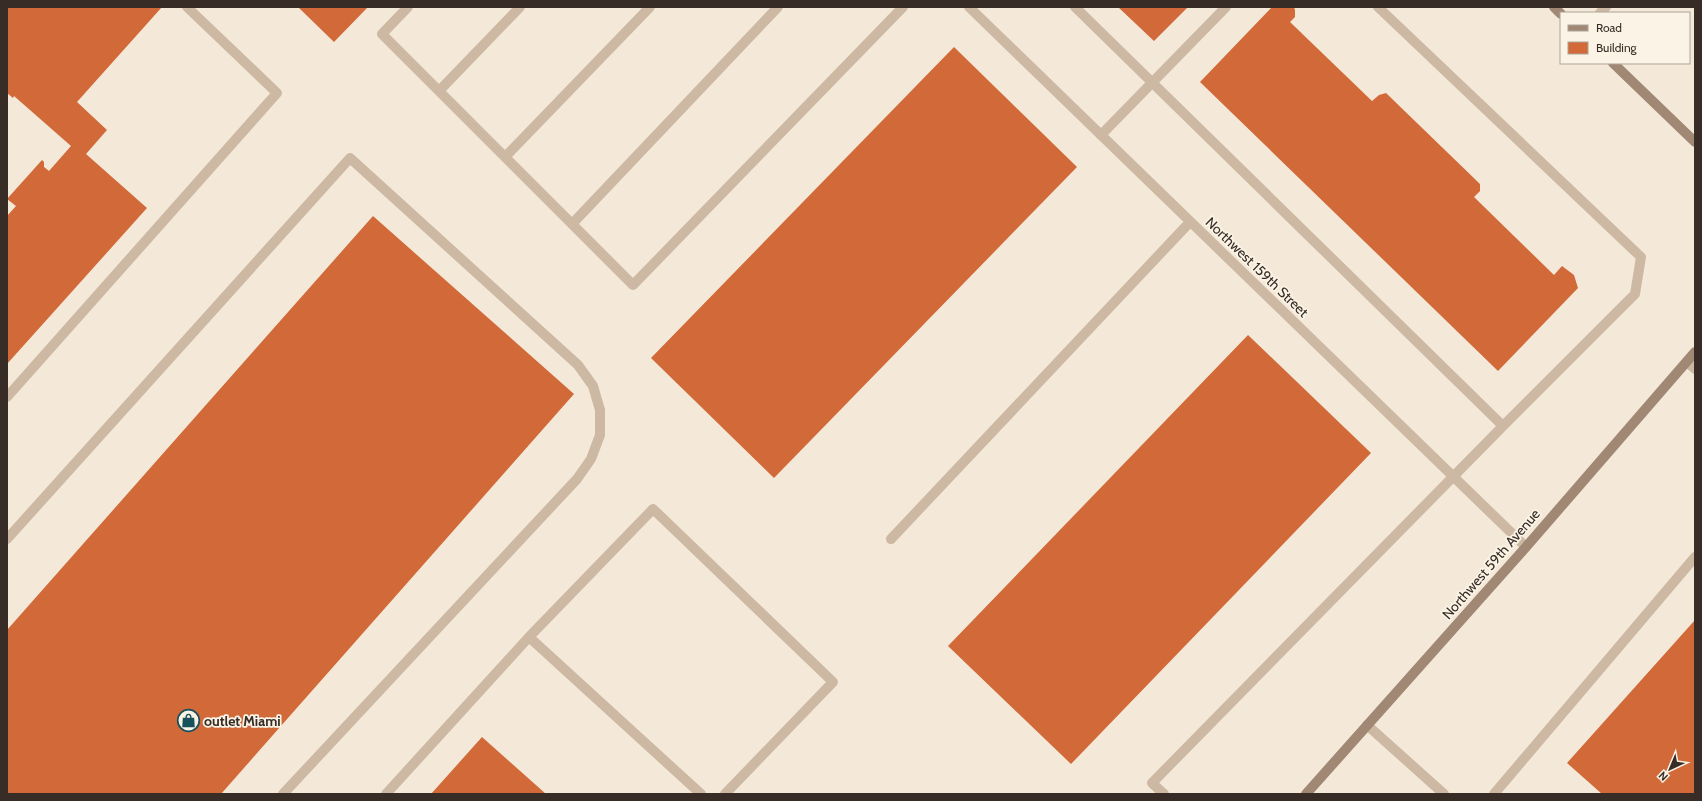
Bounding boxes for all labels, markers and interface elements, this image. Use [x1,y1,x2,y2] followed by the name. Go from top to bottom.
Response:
[1560,12,1690,64] legend
[1596,20,1622,35] text: Road
[1596,40,1638,55] text: Building
[1202,213,1313,321] street label: Northwest 159th Street
[1438,505,1544,623] street label: Northwest 59th Avenue
[175,708,201,734] shop icon: outlet Miami
[204,712,281,730] place label: outlet Miami
[1650,749,1690,789] north arrow
[1655,768,1671,784] text: N

